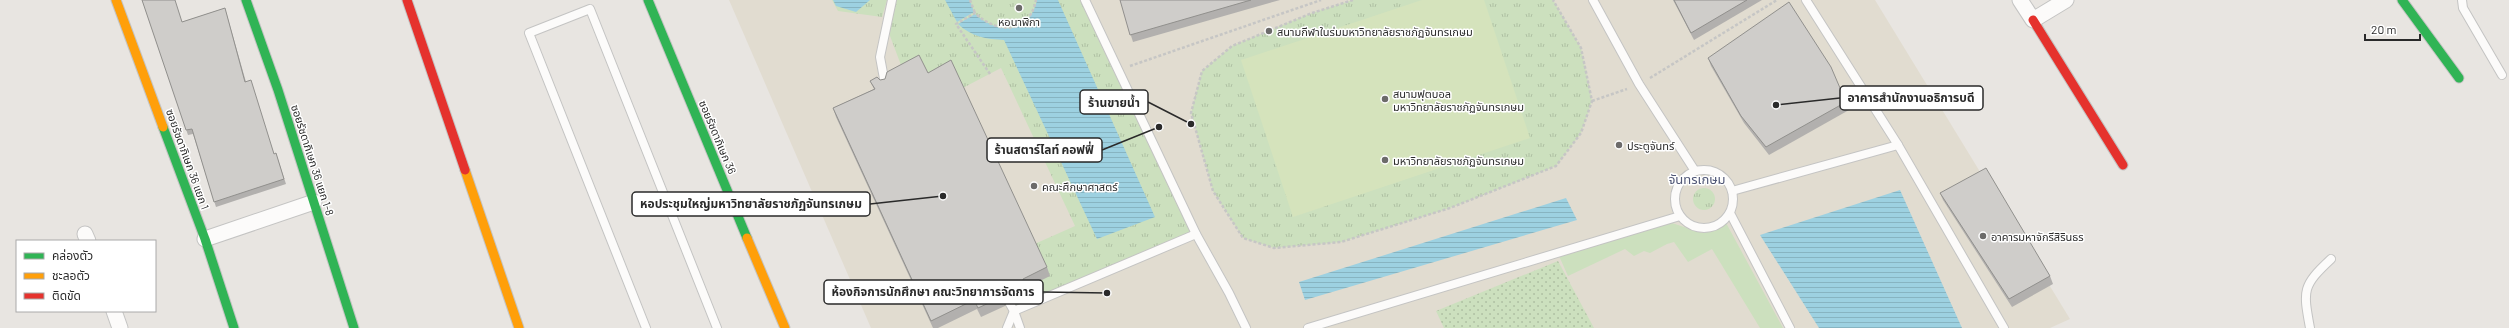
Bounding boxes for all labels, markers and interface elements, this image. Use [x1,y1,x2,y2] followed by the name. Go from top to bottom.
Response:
[1014,3,1024,13] marker: หอนาฬิกา
[998,15,1040,28] place label: หอนาฬิกา
[2365,16,2420,42] scale bar
[2371,22,2397,36] text: 20 m
[1277,25,1473,38] place label: สนามกีฬาในร่มมหาวิทยาลัยราชภัฏจันทรเกษม
[1264,26,1274,36] marker: สนามกีฬาในร่มมหาวิทยาลัยราชภัฏจันทรเกษม
[1840,86,1983,110] callout: อาคารสำนักงานอธิการบดี
[1393,87,1524,113] place label: สนามฟุตบอล มหาวิทยาลัยราชภัฏจันทรเกษม
[1080,90,1148,114] callout: ร้านขายน้ำ
[1848,90,1975,104] text: อาคารสำนักงานอธิการบดี
[1088,94,1140,109] text: ร้านขายน้ำ
[1380,94,1390,104] marker: สนามฟุตบอล มหาวิทยาลัยราชภัฏจันทรเกษม
[697,98,739,176] street label: ซอยรัชดาภิเษก 36
[289,103,337,217] street label: ซอยรัชดาภิเษก 36 แยก 1-8
[164,107,212,211] street label: ซอยรัชดาภิเษก 36 แยก 1
[987,138,1102,162] callout: ร้านสตาร์ไลท์ คอฟฟี่
[1627,139,1675,153] place label: ประตูจันทร์
[1614,140,1624,150] marker: ประตูจันทร์
[994,141,1094,156] text: ร้านสตาร์ไลท์ คอฟฟี่
[1393,154,1524,167] place label: มหาวิทยาลัยราชภัฏจันทรเกษม
[1380,155,1390,165] marker: มหาวิทยาลัยราชภัฏจันทรเกษม
[1668,171,1726,187] district label: จันทรเกษม
[1042,180,1118,193] place label: คณะศึกษาศาสตร์
[1029,181,1039,191] marker: คณะศึกษาศาสตร์
[632,192,870,216] callout: หอประชุมใหญ่มหาวิทยาลัยราชภัฏจันทรเกษม
[640,196,862,211] text: หอประชุมใหญ่มหาวิทยาลัยราชภัฏจันทรเกษม
[1991,230,2084,243] place label: อาคารมหาจักรีสิรินธร
[1978,231,1988,241] marker: อาคารมหาจักรีสิรินธร
[16,240,156,312] legend
[52,248,93,262] text: คล่องตัว
[52,268,90,282] text: ชะลอตัว
[824,280,1043,304] callout: ห้องกิจการนักศึกษา คณะวิทยาการจัดการ
[832,284,1034,298] text: ห้องกิจการนักศึกษา คณะวิทยาการจัดการ
[52,288,81,302] text: ติดขัด

